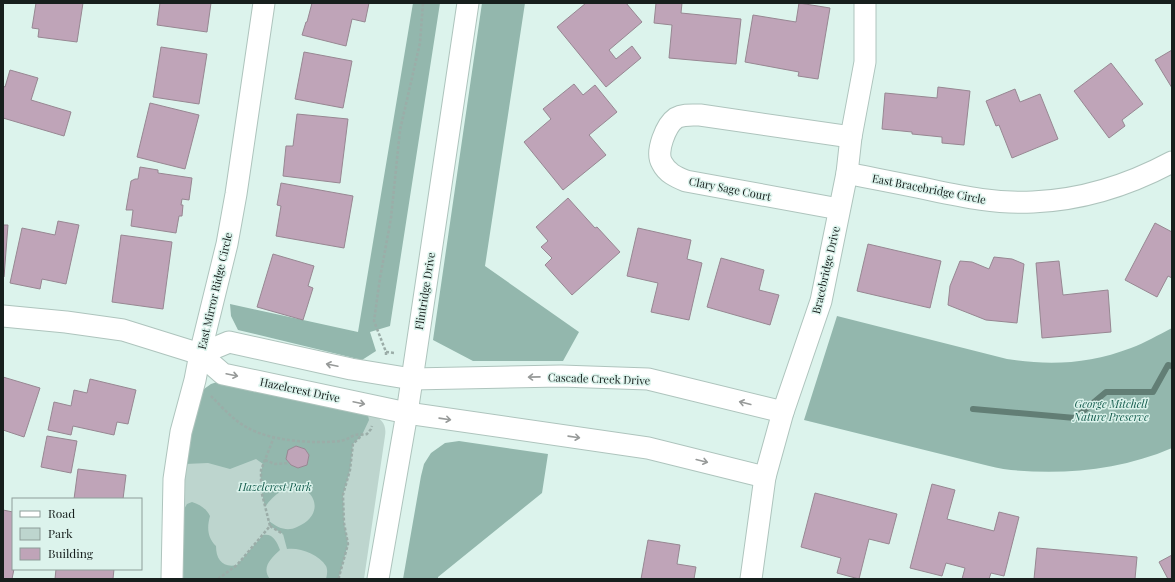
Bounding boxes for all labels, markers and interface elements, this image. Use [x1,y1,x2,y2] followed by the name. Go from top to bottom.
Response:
[871,170,988,207] street label: East Bracebridge Circle
[688,173,773,204] street label: Clary Sage Court
[808,224,843,315] street label: Bracebridge Drive
[194,231,235,351] street label: East Mirror Ridge Circle
[411,251,438,331] street label: Flintridge Drive
[326,360,339,368] one-way arrow
[548,369,651,388] street label: Cascade Creek Drive
[225,372,238,380] one-way arrow
[528,373,541,380] one-way arrow
[259,374,342,405] street label: Hazelcrest Drive
[1072,396,1149,424] park label: George Mitchell Nature Preserve
[352,399,365,407] one-way arrow
[739,399,752,406] one-way arrow
[438,415,451,423] one-way arrow
[567,433,580,441] one-way arrow
[695,458,708,465] one-way arrow
[237,479,312,494] park label: Hazelcrest Park
[12,498,142,570] legend
[48,505,75,521] text: Road
[48,525,73,541] text: Park
[48,545,94,561] text: Building

